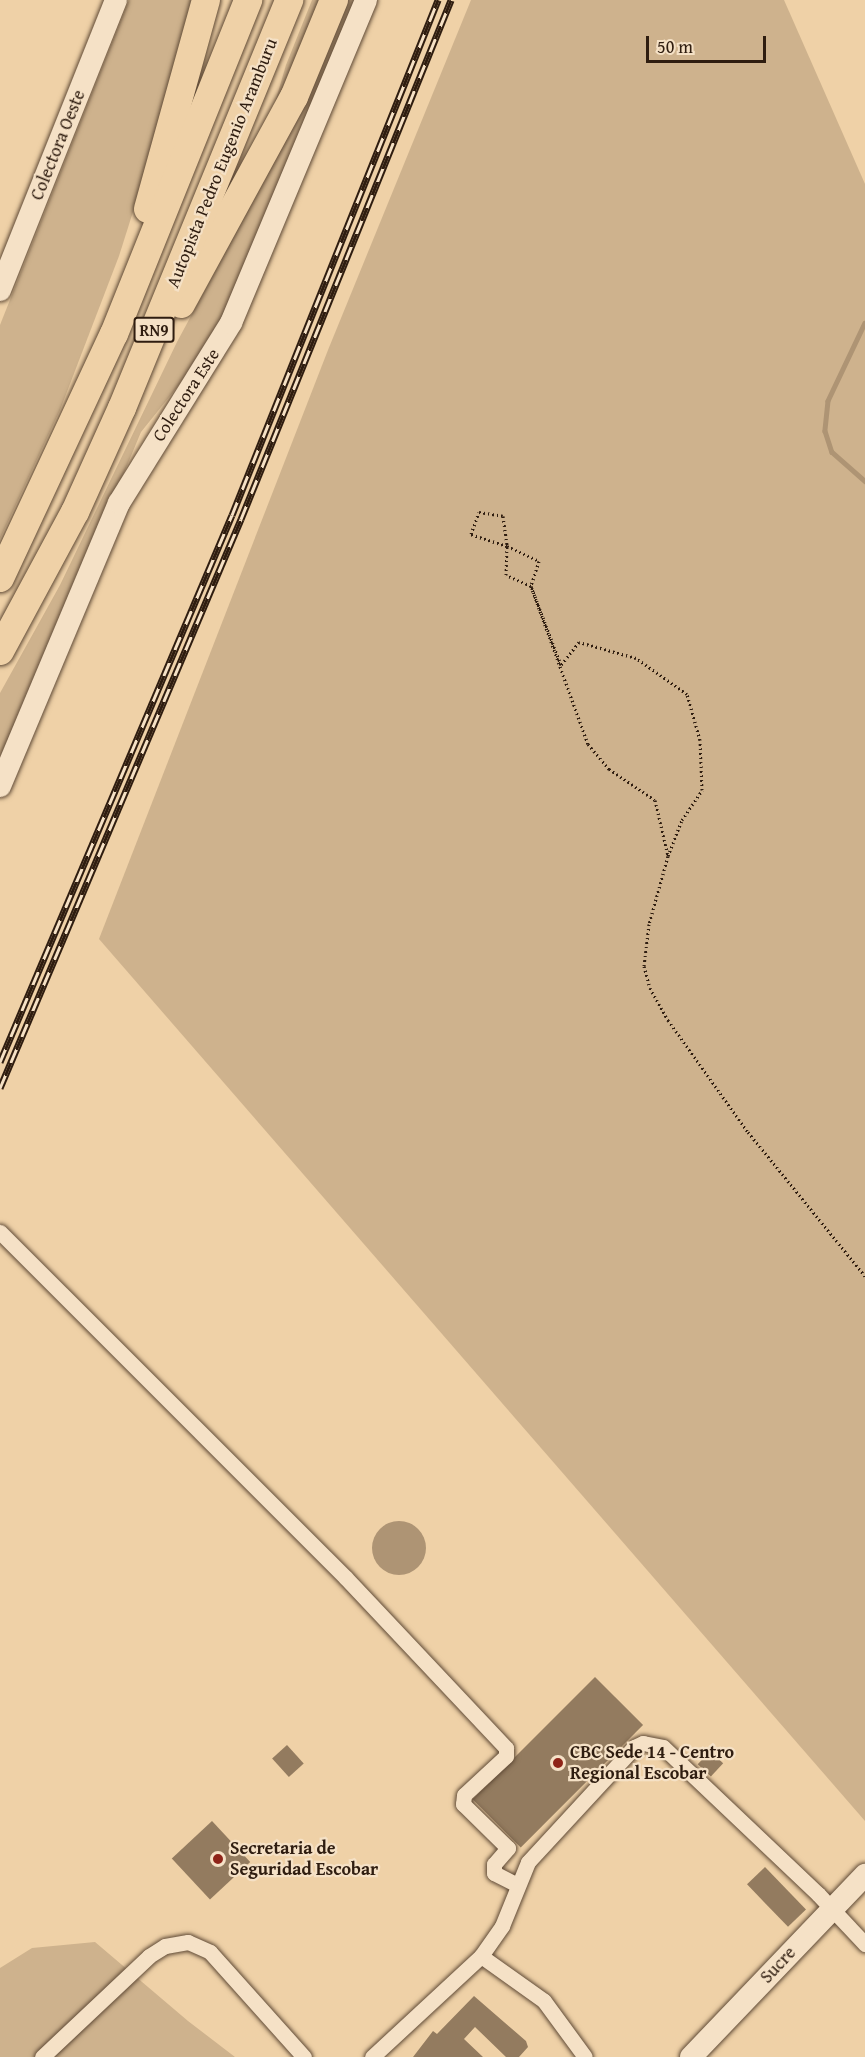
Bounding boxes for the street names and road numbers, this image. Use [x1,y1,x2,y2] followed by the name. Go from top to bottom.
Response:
[162,35,282,291] street label: Autopista Pedro Eugenio Aramburu
[26,87,90,203] street label: Colectora Oeste
[133,317,175,343] road number: RN9
[148,344,224,446] street label: Colectora Este
[756,1942,800,1988] street label: Sucre

